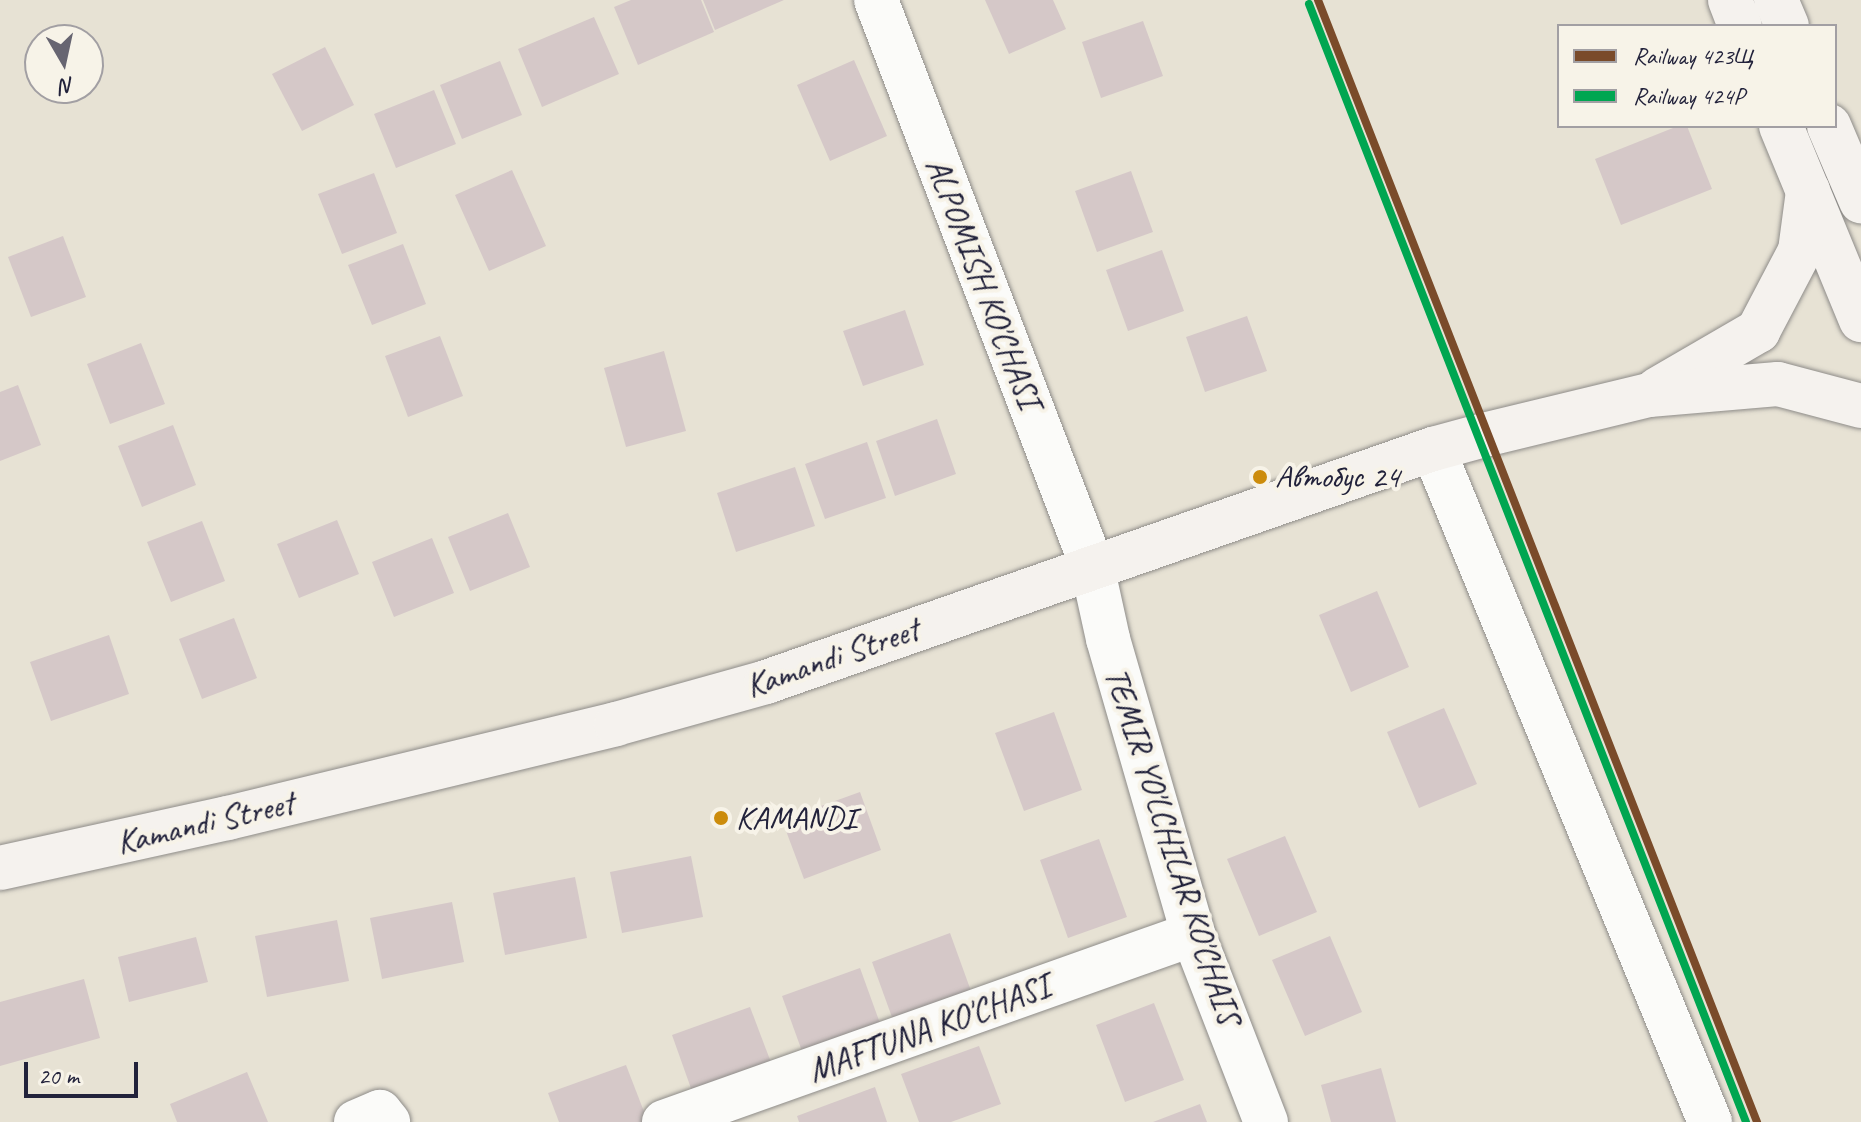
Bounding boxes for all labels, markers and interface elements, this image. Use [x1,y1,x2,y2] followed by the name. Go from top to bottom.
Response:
[24,24,104,104] north arrow
[1557,24,1837,128] legend
[1633,41,1754,71] text: Railway 423Щ
[59,71,76,101] text: N
[1633,81,1745,111] text: Railway 424Р
[917,152,1051,414] street label: ALPOMISH KO'CHASI
[1275,458,1400,496] place label: Автобус 24
[1252,469,1268,485] marker: Автобус 24
[740,608,924,706] street label: Kamandi Street
[1096,662,1250,1030] street label: TEMIR YO'LCHILAR KO'CHAIS
[113,782,297,862] street label: Kamandi Street
[736,799,856,837] place label: KAMANDI
[713,810,729,826] marker: KAMANDI
[802,965,1056,1091] street label: MAFTUNA KO'CHASI
[28,1046,142,1096] scale bar
[38,1061,79,1091] text: 20 m

